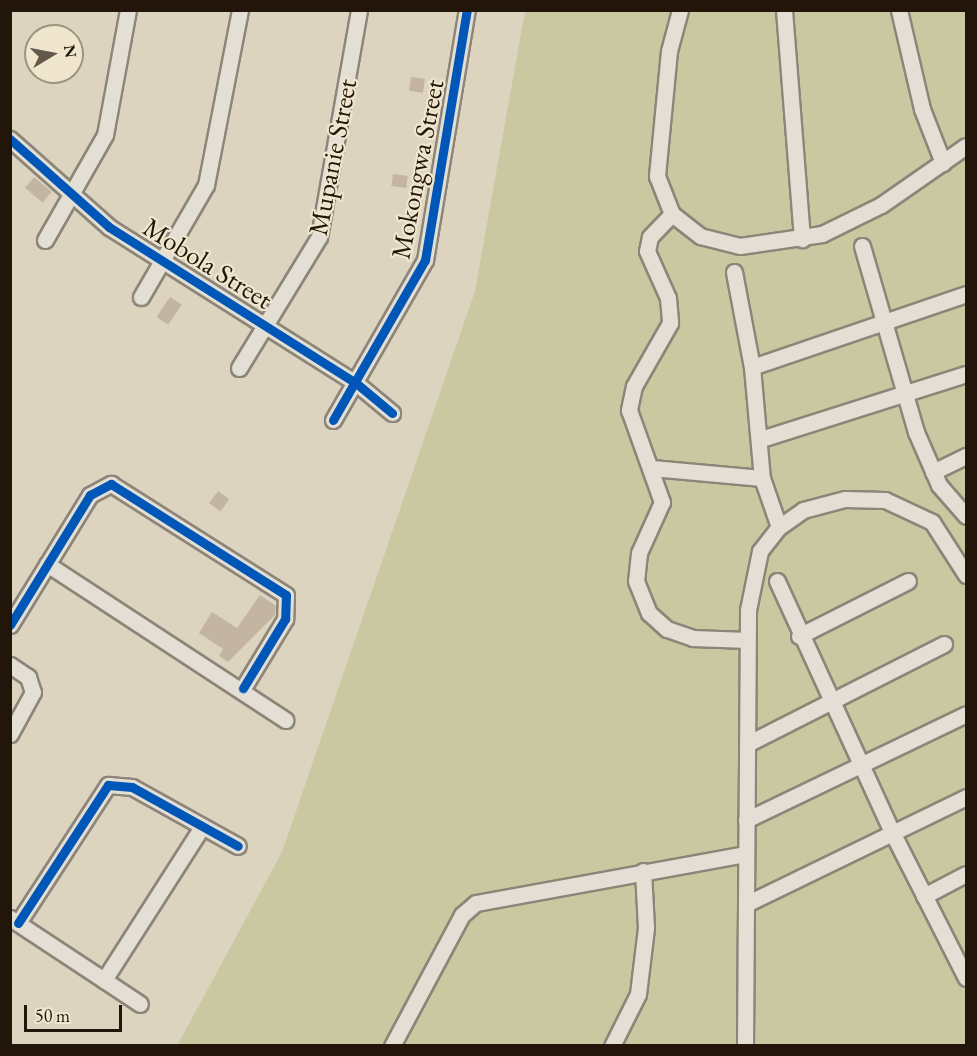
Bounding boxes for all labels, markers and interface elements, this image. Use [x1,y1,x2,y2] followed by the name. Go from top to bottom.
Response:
[24,24,84,84] north arrow
[59,43,82,59] text: N
[301,76,363,238] street label: Mupanie Street
[384,76,450,262] street label: Mokongwa Street
[138,211,278,315] street label: Mobola Street
[27,993,124,1031] scale bar
[35,1004,70,1027] text: 50 m

